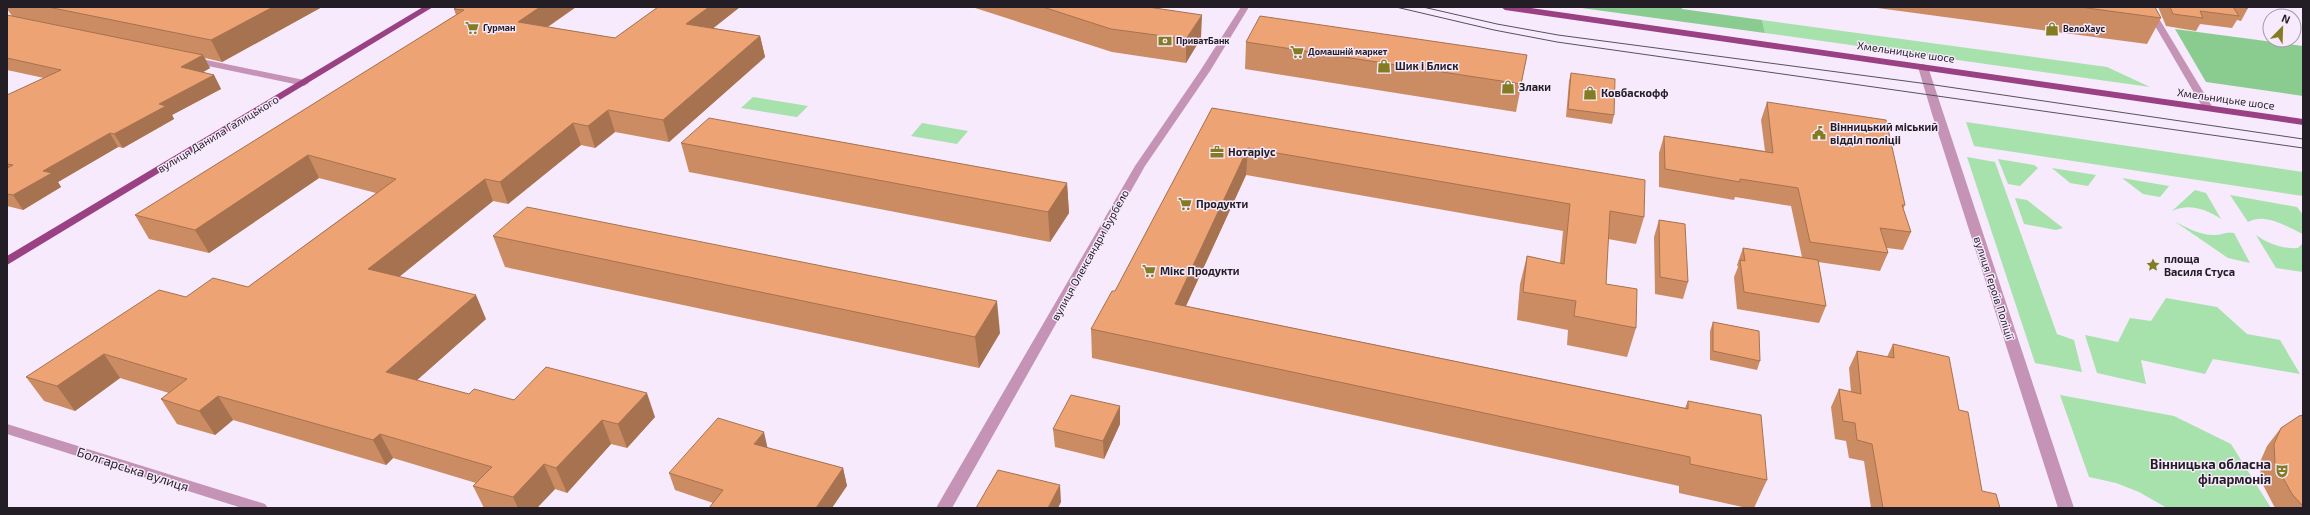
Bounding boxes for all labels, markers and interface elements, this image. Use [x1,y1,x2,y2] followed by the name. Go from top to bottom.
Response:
[2262,8,2302,48] north arrow
[2280,11,2292,26] text: N
[464,20,480,36] supermarket icon: Гурман
[2044,21,2060,37] shop icon: ВелоХаус
[483,22,515,33] place label: Гурман
[2063,23,2105,34] place label: ВелоХаус
[1157,33,1173,49] bank icon: ПриватБанк
[1176,35,1229,46] place label: ПриватБанк
[1856,38,1956,65] street label: Хмельницьке шосе
[1289,44,1305,60] supermarket icon: Домашній маркет
[1308,46,1388,57] place label: Домашній маркет
[1376,58,1392,74] shop icon: Шик і Блиск
[1395,59,1458,72] place label: Шик і Блиск
[1500,79,1516,95] shop icon: Злаки
[1519,80,1551,93] place label: Злаки
[1582,85,1598,101] shop icon: Ковбаскофф
[2176,85,2276,112] street label: Хмельницьке шосе
[1601,86,1668,99] place label: Ковбаскофф
[155,92,281,176] street label: вулиця Данила Галицького
[1830,120,1938,146] place label: Вінницький міський відділ поліціі
[1811,125,1827,141] public building icon: Вінницький міський відділ поліціі
[1209,144,1225,160] office icon: Нотаріус
[1228,145,1276,158] place label: Нотаріус
[1048,187,1132,323] street label: вулиця Олександри Бурбело
[1177,196,1193,212] supermarket icon: Продукти
[1196,197,1248,210] place label: Продукти
[1971,235,2017,342] street label: вулиця Героїв Поліції
[2164,252,2235,278] place label: площа Василя Стуса
[2145,257,2161,273] place icon: площа Василя Стуса
[1141,263,1157,279] supermarket icon: Мікс Продукти
[1160,264,1240,277] place label: Мікс Продукти
[75,443,191,495] street label: Болгарська вулиця
[2150,456,2271,487] place label: Вінницька обласна філармонія
[2274,463,2290,479] theatre icon: Вінницька обласна філармонія

